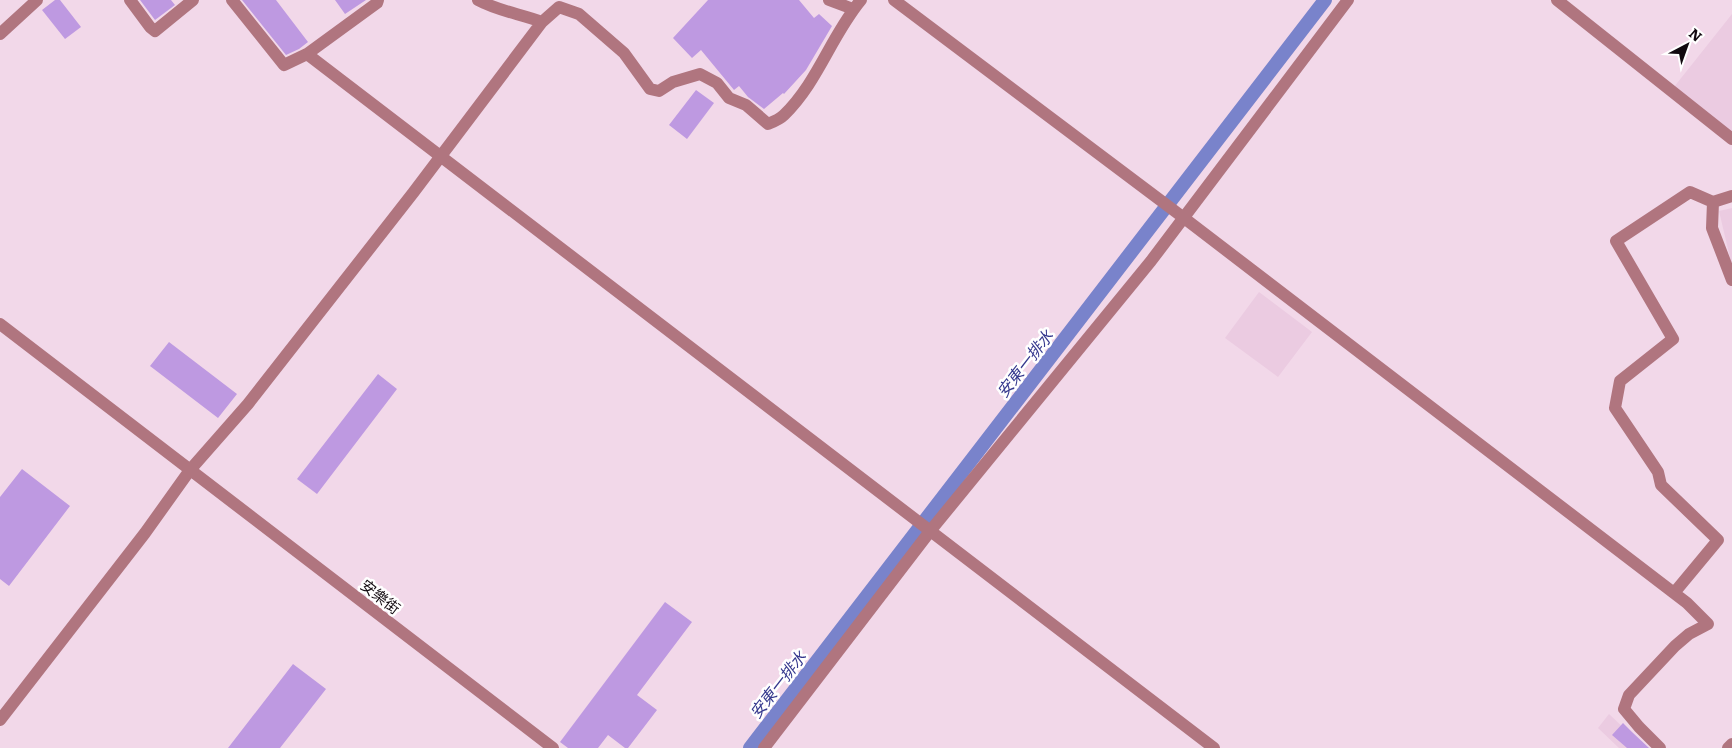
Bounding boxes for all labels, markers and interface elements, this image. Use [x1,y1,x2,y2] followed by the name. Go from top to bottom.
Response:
[1662,20,1712,70] north arrow
[1685,23,1707,46] text: N
[990,323,1059,402] water label: 安東一排水
[356,573,406,619] street label: 安樂街
[743,644,812,723] water label: 安東一排水

